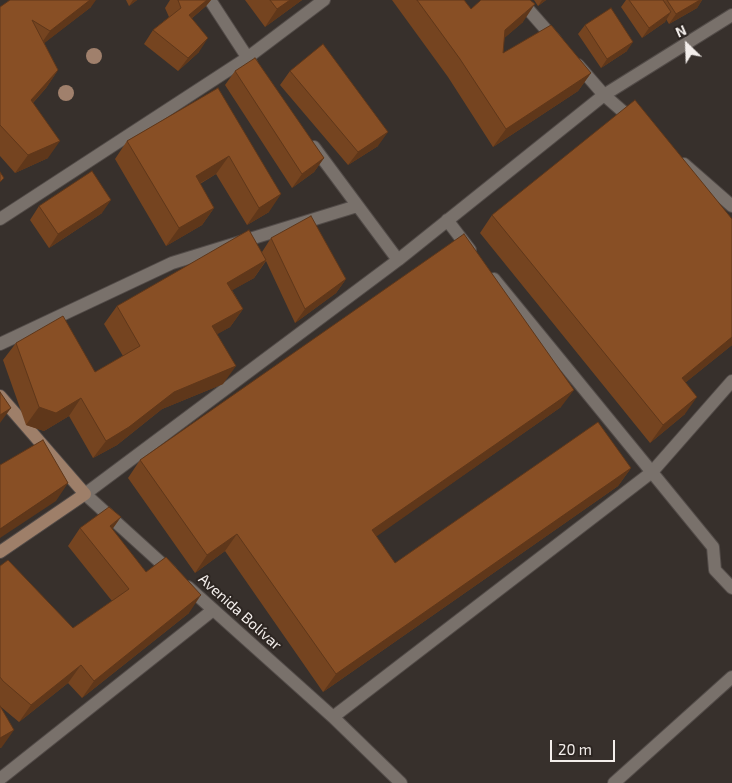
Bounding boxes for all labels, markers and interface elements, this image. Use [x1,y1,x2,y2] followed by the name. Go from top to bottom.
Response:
[662,20,712,70] north arrow
[673,21,689,41] text: N
[195,570,285,654] street label: Avenida Bolívar
[552,730,617,762] scale bar
[558,740,592,758] text: 20 m

